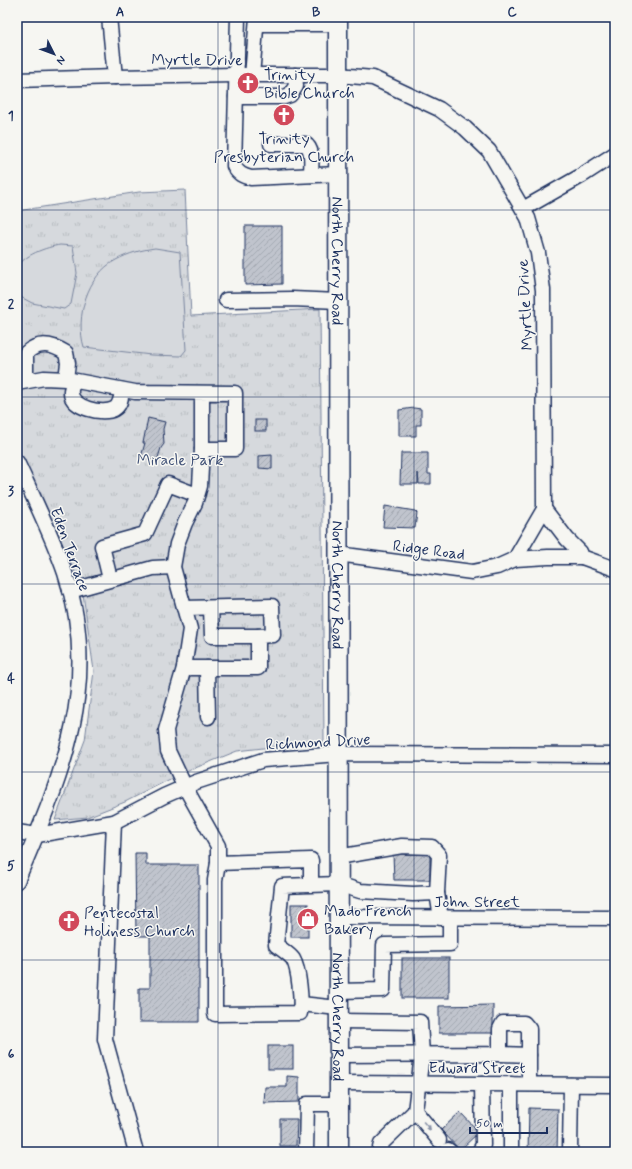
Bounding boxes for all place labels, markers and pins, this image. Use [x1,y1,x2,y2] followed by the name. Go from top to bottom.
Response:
[264,65,355,104] place label: Trinity Bible Church
[235,70,261,96] church icon: Trinity Bible Church
[271,102,297,128] church icon: Trinity Presbyterian Church
[214,129,354,168] place label: Trinity Presbyterian Church
[324,901,412,940] place label: Mado French Bakery
[84,903,195,942] place label: Pentecostal Holiness Church
[295,906,321,932] shop icon: Mado French Bakery
[56,908,82,934] church icon: Pentecostal Holiness Church

